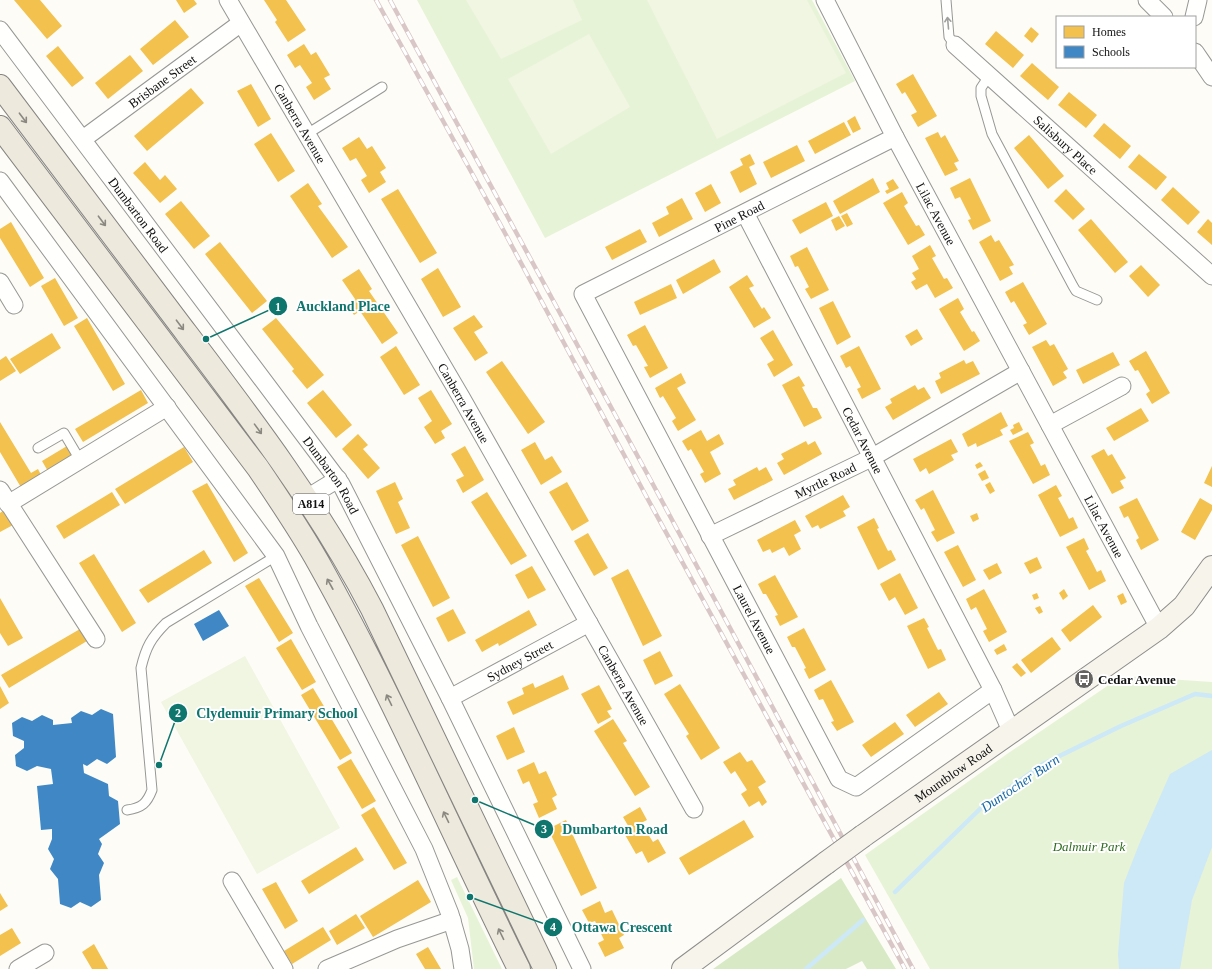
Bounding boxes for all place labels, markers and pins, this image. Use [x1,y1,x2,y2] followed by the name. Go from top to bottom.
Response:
[268,293,398,319] callout: Auckland Place
[1073,668,1095,690] bus stop icon: Cedar Avenue
[1098,672,1176,687] place label: Cedar Avenue
[168,700,366,726] callout: Clydemuir Primary School
[534,816,675,842] callout: Dumbarton Road
[543,914,680,940] callout: Ottawa Crescent

